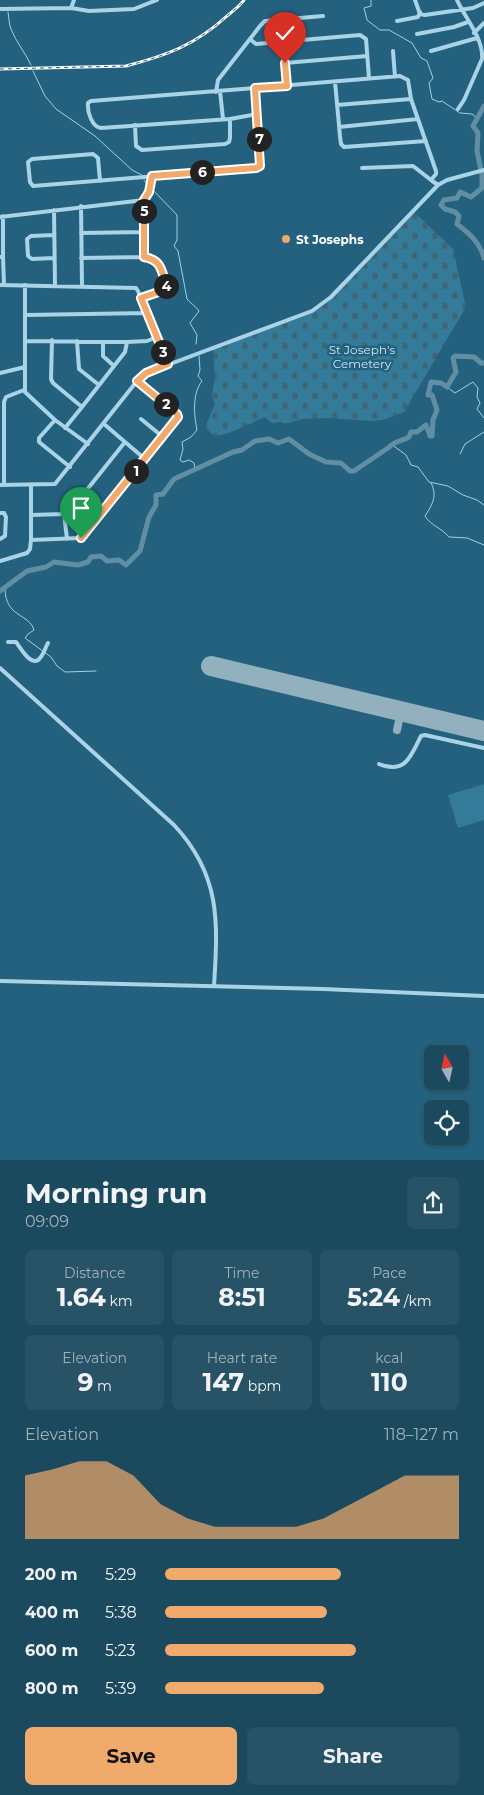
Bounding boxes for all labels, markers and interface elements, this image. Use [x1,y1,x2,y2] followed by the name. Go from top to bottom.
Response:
[264,12,306,63] pin
[271,19,299,47] icon: check
[246,126,272,152] pin: 7
[255,130,264,148] text: 7
[190,160,214,184] pin: 6
[198,163,207,181] text: 6
[132,198,156,224] pin: 5
[140,202,149,220] text: 5
[296,232,364,247] place label: St Josephs
[280,233,292,245] marker: St Josephs
[154,274,178,298] pin: 4
[162,277,171,295] text: 4
[150,340,176,364] pin: 3
[329,342,395,371] park label: St Joseph's Cemetery
[159,343,168,361] text: 3
[154,392,178,416] pin: 2
[162,395,171,413] text: 2
[124,458,148,484] pin: 1
[134,462,139,480] text: 1
[60,487,102,538] pin
[67,494,95,522] icon: arrive
[424,1045,469,1090] north arrow
[424,1045,469,1145] map controls
[424,1100,469,1145] button: locate
[25,1176,207,1210] text: Morning run
[407,1177,459,1229] button: share
[25,1212,69,1231] text: 09:09
[64,1264,125,1282] text: Distance
[224,1264,260,1282] text: Time
[372,1264,406,1282] text: Pace
[57,1282,106,1312] text: 1.64
[218,1282,266,1312] text: 8:51
[347,1282,400,1312] text: 5:24
[106,1292,133,1310] text: km
[400,1292,432,1310] text: /km
[62,1349,127,1367] text: Elevation
[207,1349,277,1367] text: Heart rate
[375,1349,403,1367] text: kcal
[77,1367,93,1397] text: 9
[202,1367,244,1397] text: 147
[371,1367,408,1397] text: 110
[93,1377,112,1395] text: m
[244,1377,281,1395] text: bpm
[25,1425,99,1444] text: Elevation
[384,1425,459,1444] text: 118–127 m
[25,1565,77,1584] text: 200 m
[105,1565,136,1584] text: 5:29
[25,1603,79,1622] text: 400 m
[105,1603,137,1622] text: 5:38
[25,1641,78,1660] text: 600 m
[105,1641,136,1660] text: 5:23
[25,1679,79,1698] text: 800 m
[105,1679,136,1698] text: 5:39
[25,1727,237,1785] button: Save
[247,1727,459,1785] button: Share

